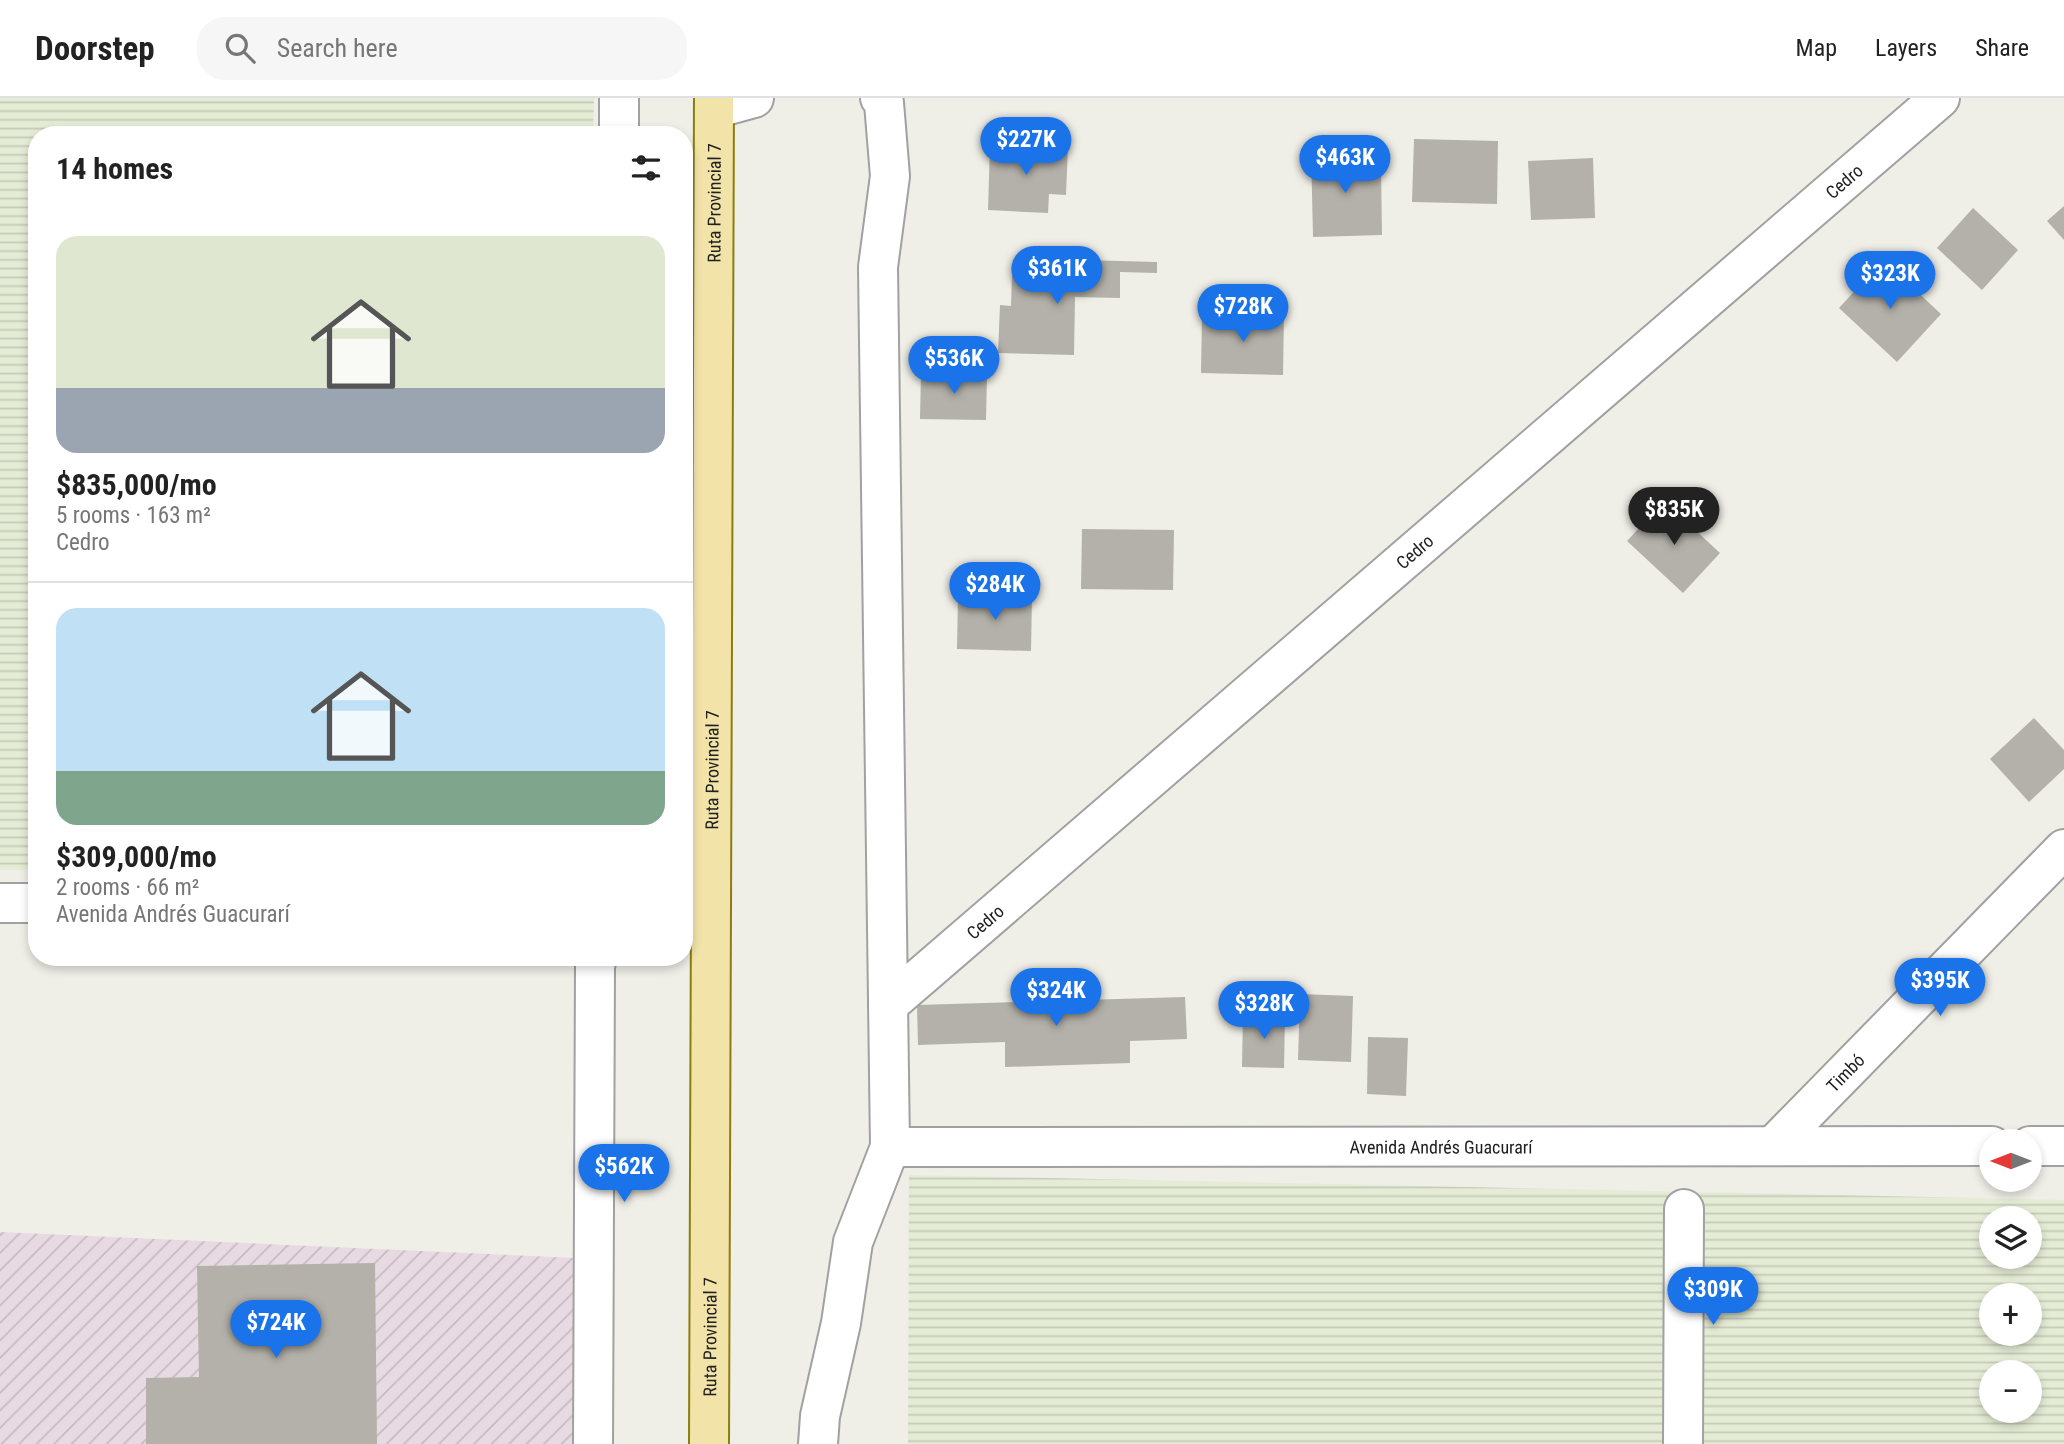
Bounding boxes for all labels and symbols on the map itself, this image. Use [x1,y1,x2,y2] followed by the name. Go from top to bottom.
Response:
[977,118,1075,177] pin: $227K
[1296,136,1394,195] pin: $463K
[703,143,724,263] street label: Ruta Provincial 7
[1821,159,1867,203] street label: Cedro
[1008,246,1106,306] pin: $361K
[1841,252,1939,311] pin: $323K
[1194,285,1292,344] pin: $728K
[905,336,1003,396] pin: $536K
[1625,488,1723,547] pin: $835K
[1392,530,1437,573] street label: Cedro
[946,562,1044,622] pin: $284K
[701,710,722,830] street label: Ruta Provincial 7
[962,900,1008,943] street label: Cedro
[1891,958,1989,1018] pin: $395K
[1007,968,1105,1028] pin: $324K
[1215,982,1313,1041] pin: $328K
[1822,1049,1868,1096] street label: Timbó
[1979,1129,2042,1192] north arrow
[1349,1136,1533,1157] street label: Avenida Andrés Guacurarí
[575,1144,673,1204] pin: $562K
[1664,1268,1762,1327] pin: $309K
[699,1277,720,1397] street label: Ruta Provincial 7
[227,1300,325,1360] pin: $724K

